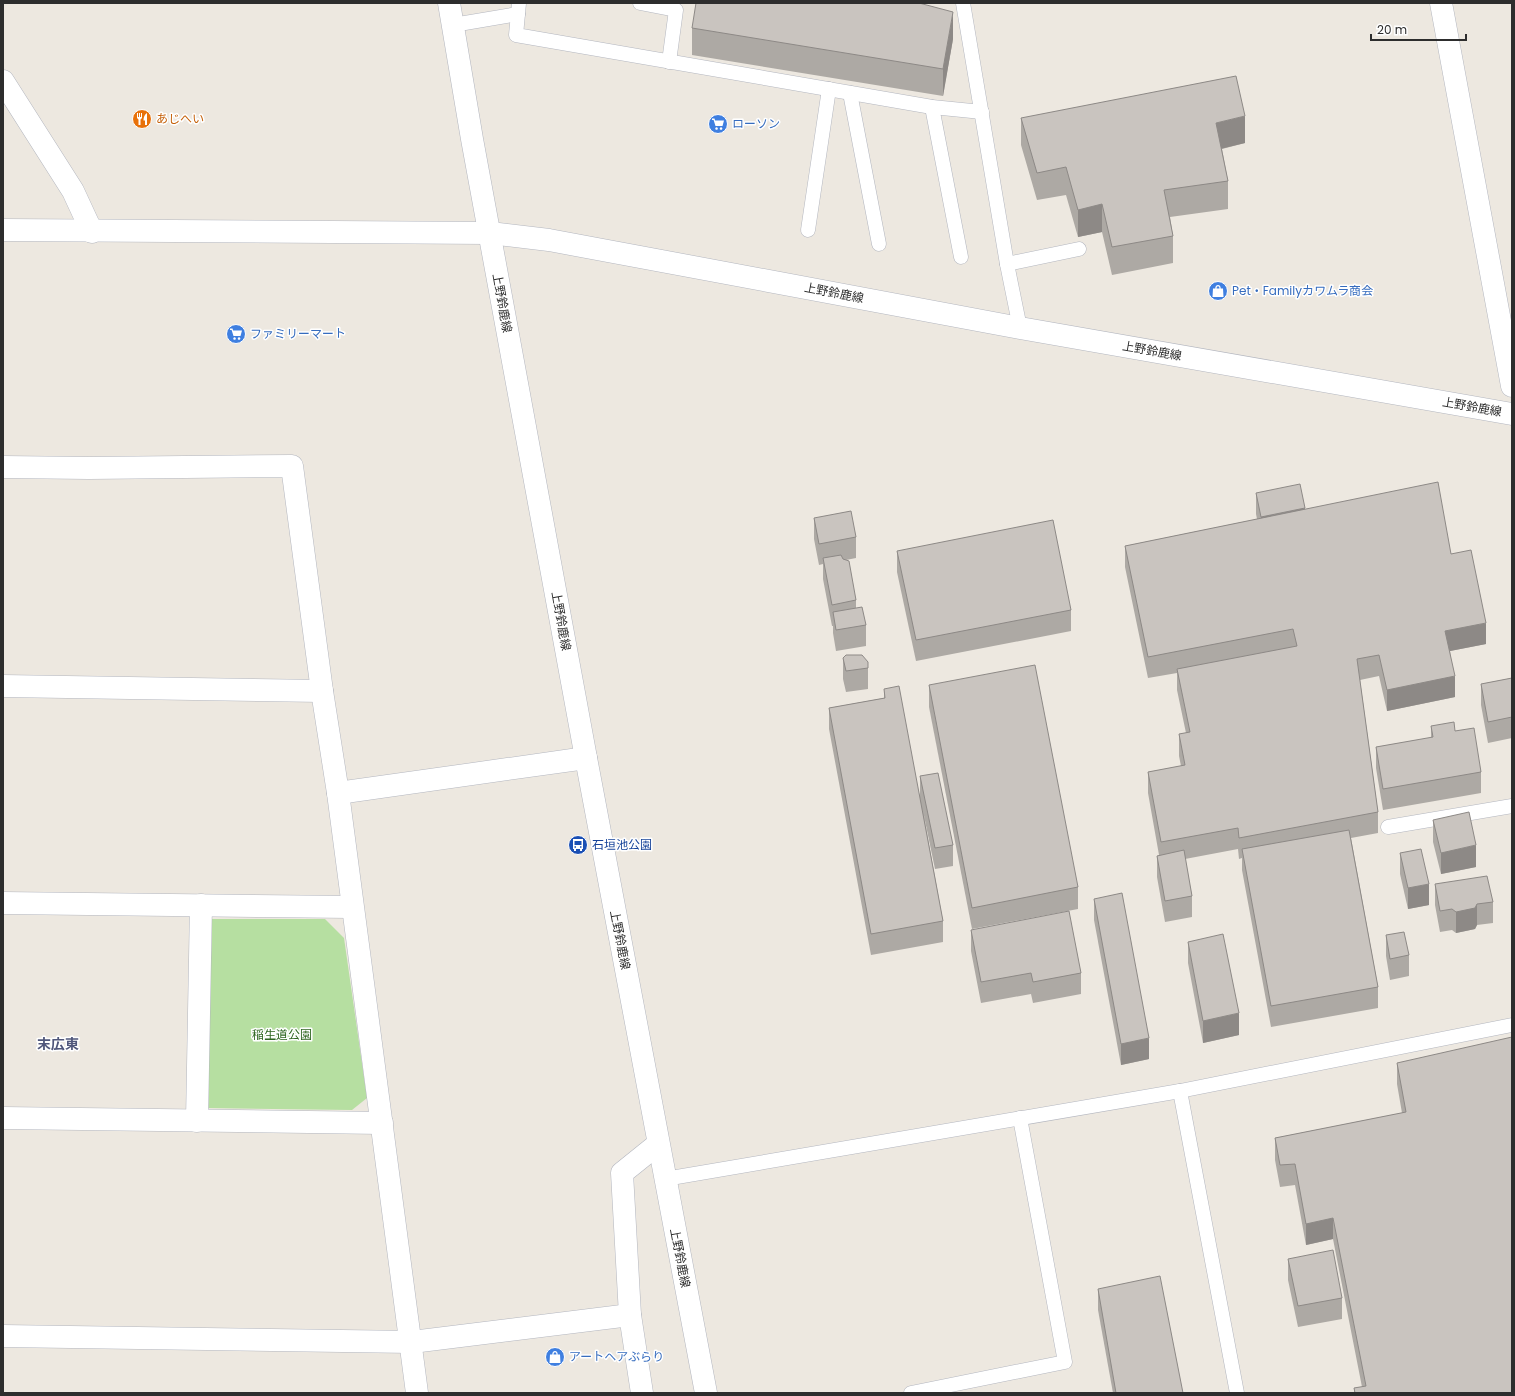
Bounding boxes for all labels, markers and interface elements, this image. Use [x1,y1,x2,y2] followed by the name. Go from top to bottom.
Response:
[1371,16,1466,42] scale bar
[1377,21,1407,38] text: 20 m
[131,108,153,130] restaurant icon: あじへい
[156,110,204,127] place label: あじへい
[707,113,729,135] supermarket icon: ローソン
[732,115,780,132] place label: ローソン
[489,272,516,334] street label: 上野鈴鹿線
[803,278,865,307] street label: 上野鈴鹿線
[1207,280,1229,302] shop icon: Pet・Familyカワムラ商会
[1232,282,1373,299] place label: Pet・Familyカワムラ商会
[225,323,247,345] supermarket icon: ファミリーマート
[250,325,346,342] place label: ファミリーマート
[1121,337,1183,364] street label: 上野鈴鹿線
[1441,393,1503,420] street label: 上野鈴鹿線
[548,590,575,652] street label: 上野鈴鹿線
[567,834,589,856] bus stop icon: 石垣池公園
[592,836,652,853] place label: 石垣池公園
[606,909,635,971] street label: 上野鈴鹿線
[252,1026,312,1043] park label: 稲生道公園
[37,1034,79,1054] district label: 末広東
[666,1227,695,1289] street label: 上野鈴鹿線
[544,1346,566,1368] shop icon: アートヘアぶらり
[569,1348,664,1365] place label: アートヘアぶらり

